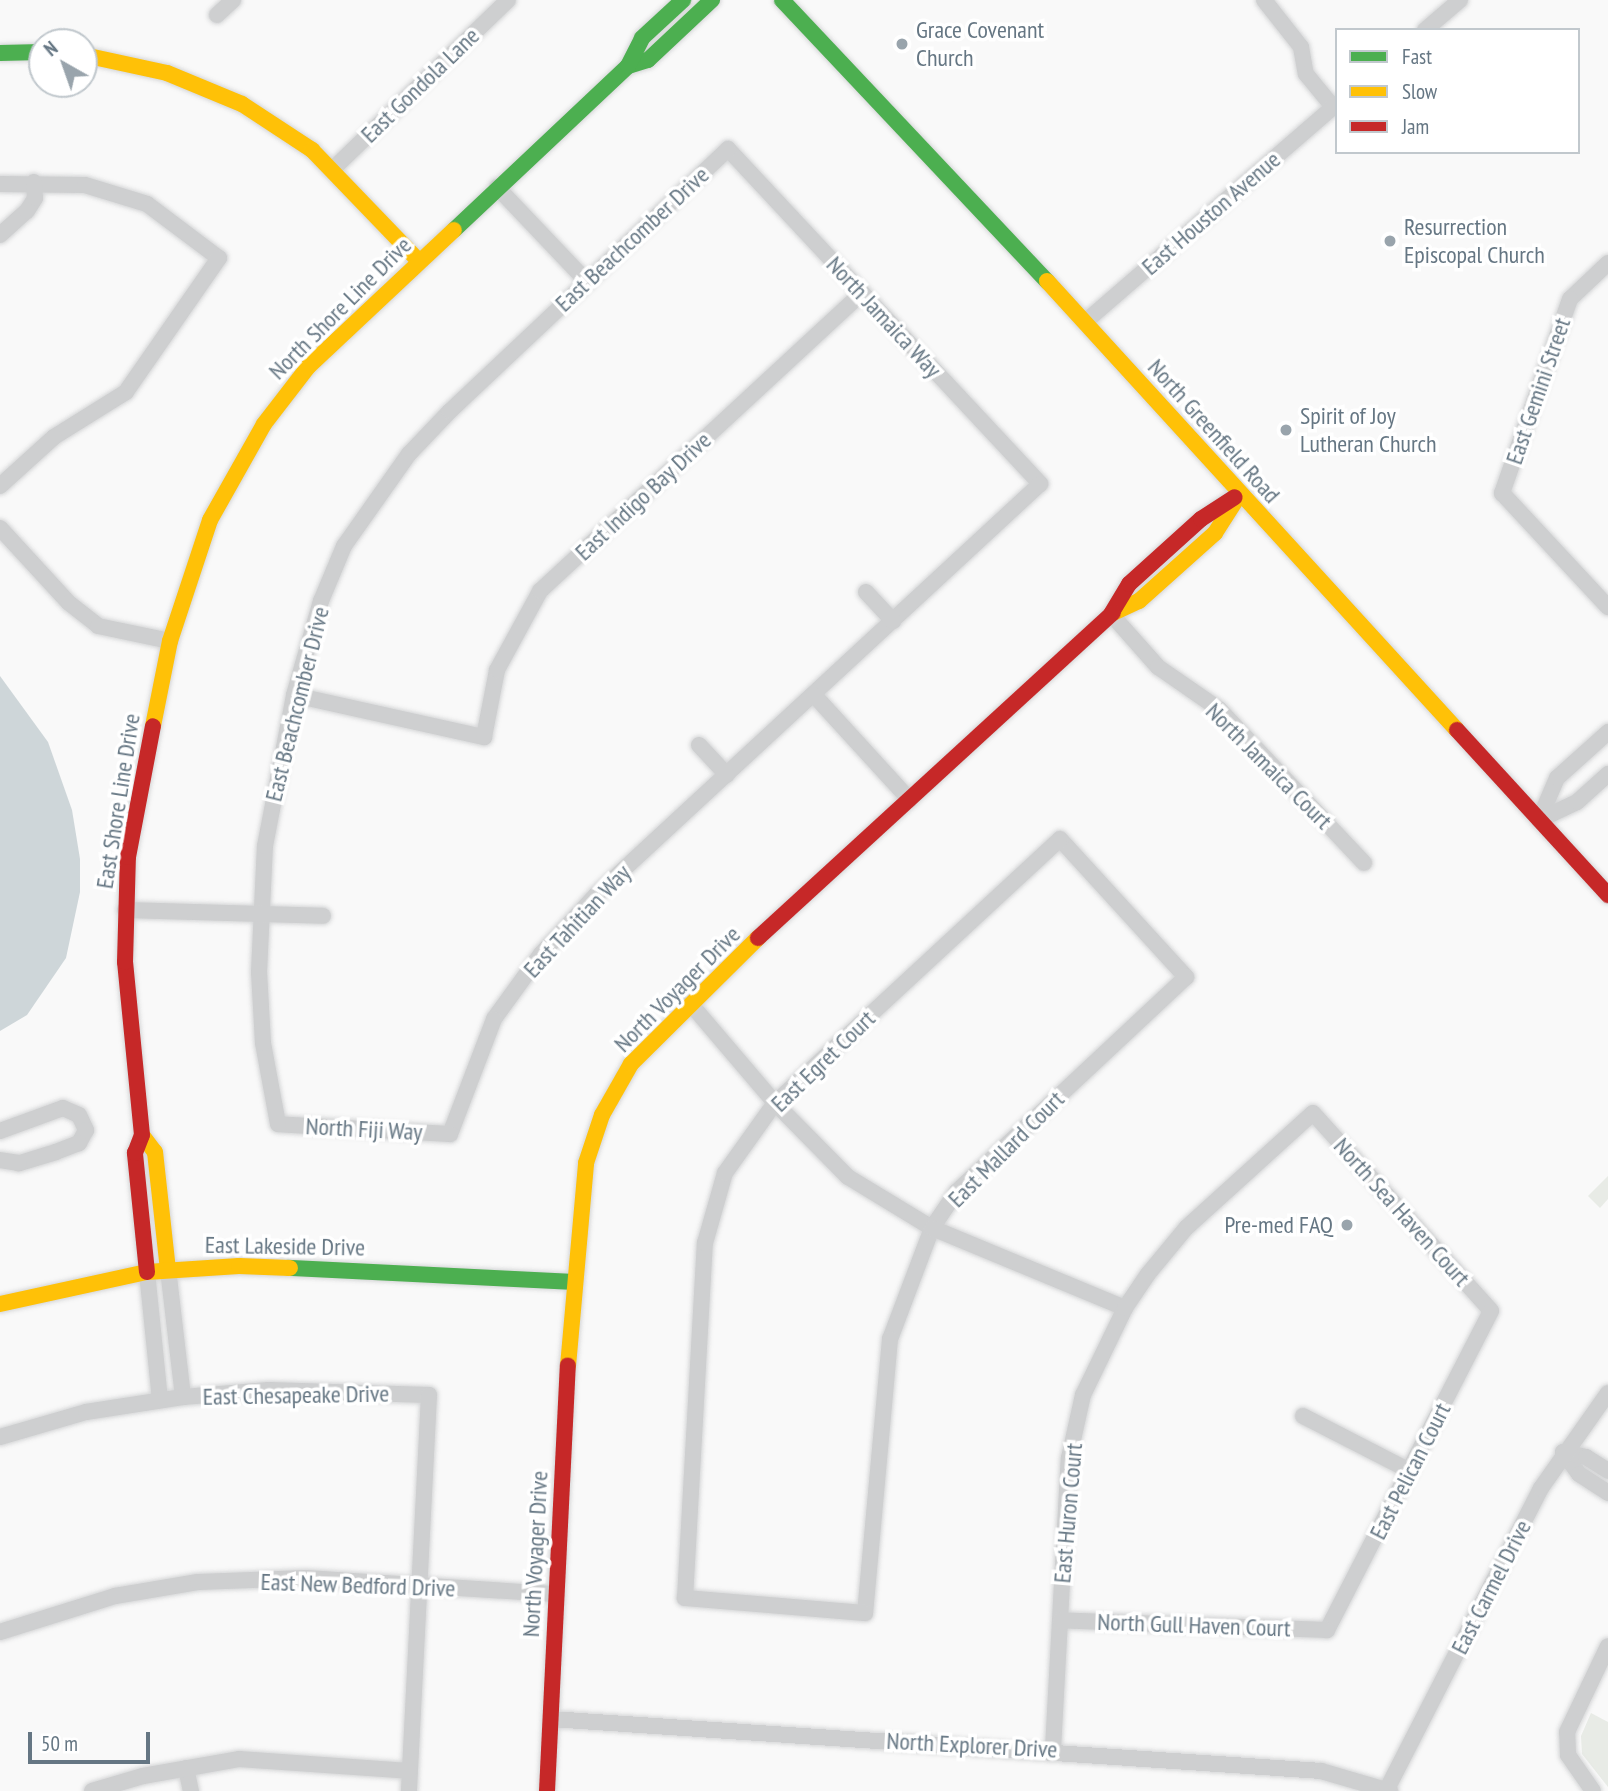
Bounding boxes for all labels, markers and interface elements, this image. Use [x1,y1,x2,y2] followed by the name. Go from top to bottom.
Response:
[916,16,1044,72] place label: Grace Covenant Church
[355,21,485,149] street label: East Gondola Lane
[28,28,98,98] north arrow
[1335,28,1580,154] legend
[39,36,62,61] text: N
[894,36,910,52] marker: Grace Covenant Church
[1402,43,1432,70] text: Fast
[1402,78,1437,105] text: Slow
[1402,113,1429,140] text: Jam
[1136,145,1286,281] street label: East Houston Avenue
[549,160,715,318] street label: East Beachcomber Drive
[1404,213,1545,269] place label: Resurrection Episcopal Church
[263,231,417,385] street label: North Shore Line Drive
[1382,233,1398,249] marker: Resurrection Episcopal Church
[820,250,948,384] street label: North Jamaica Way
[1500,314,1576,468] street label: East Gemini Street
[1142,353,1286,509] street label: North Greenfield Road
[1300,402,1437,458] place label: Spirit of Joy Lutheran Church
[1278,422,1294,438] marker: Spirit of Joy Lutheran Church
[569,425,717,567] street label: East Indigo Bay Drive
[259,604,335,804] street label: East Beachcomber Drive
[1200,697,1338,835] street label: North Jamaica Court
[90,711,146,891] street label: East Shore Line Drive
[517,858,637,984] street label: East Tahitian Way
[608,920,746,1058] street label: North Voyager Drive
[765,1004,881,1118] street label: East Egret Court
[942,1085,1070,1213] street label: East Mallard Court
[305,1112,423,1146] street label: North Fiji Way
[1328,1132,1476,1292] street label: North Sea Haven Court
[1224,1211,1333,1239] place label: Pre-med FAQ
[1339,1217,1355,1233] marker: Pre-med FAQ
[205,1230,365,1262] street label: East Lakeside Drive
[203,1379,389,1411] street label: East Chesapeake Drive
[1363,1398,1457,1544] street label: East Pelican Court
[1048,1442,1088,1584] street label: East Huron Court
[516,1470,554,1638] street label: North Voyager Drive
[1445,1515,1537,1659] street label: East Carmel Drive
[260,1567,456,1603] street label: East New Bedford Drive
[1097,1607,1291,1643] street label: North Gull Haven Court
[32,1718,154,1762] scale bar
[886,1726,1058,1764] street label: North Explorer Drive
[41,1730,78,1757] text: 50 m

